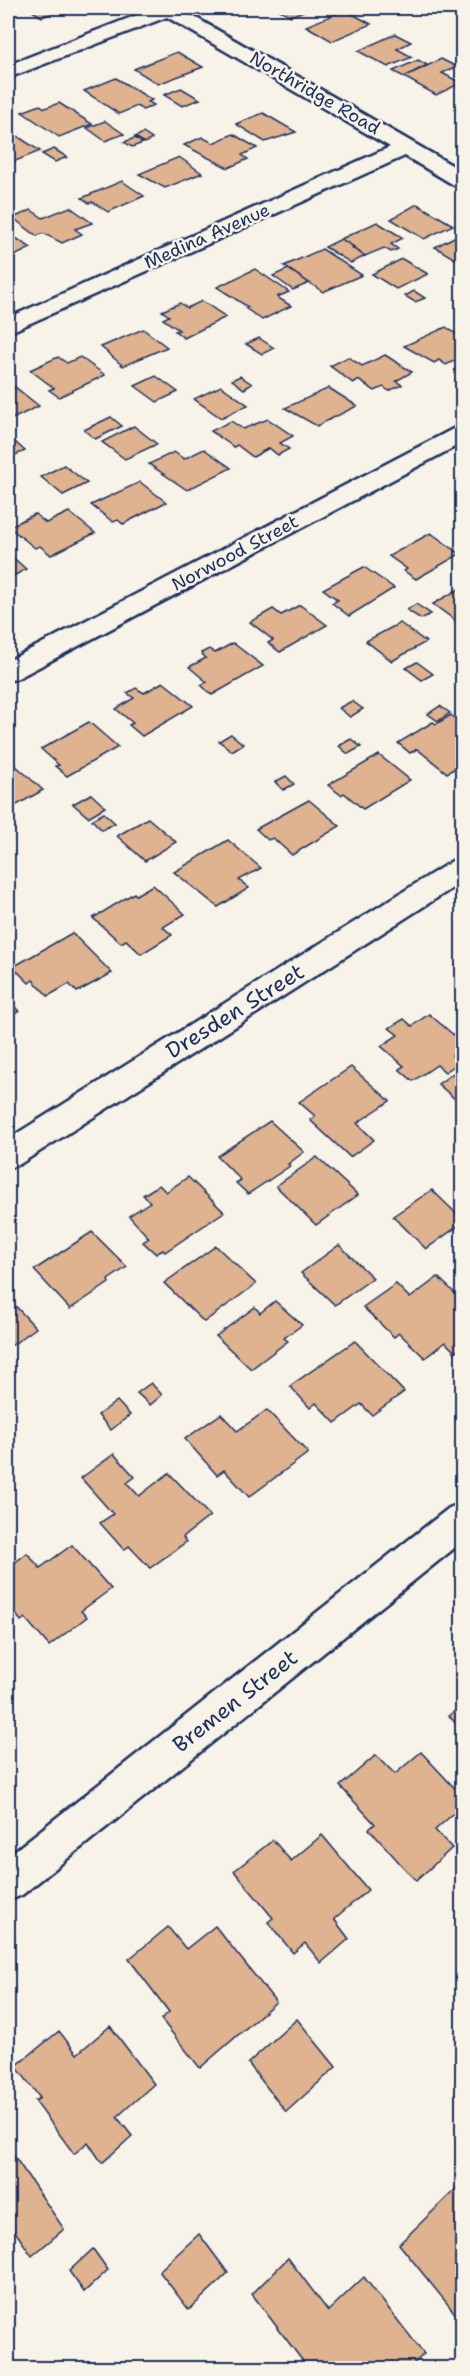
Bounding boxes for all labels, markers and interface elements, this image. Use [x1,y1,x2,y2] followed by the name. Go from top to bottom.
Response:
[245,46,385,140] street label: Northridge Road
[140,198,274,274] street label: Medina Avenue
[167,509,303,597] street label: Norwood Street
[160,957,310,1065] street label: Dresden Street
[167,1643,303,1759] street label: Bremen Street

